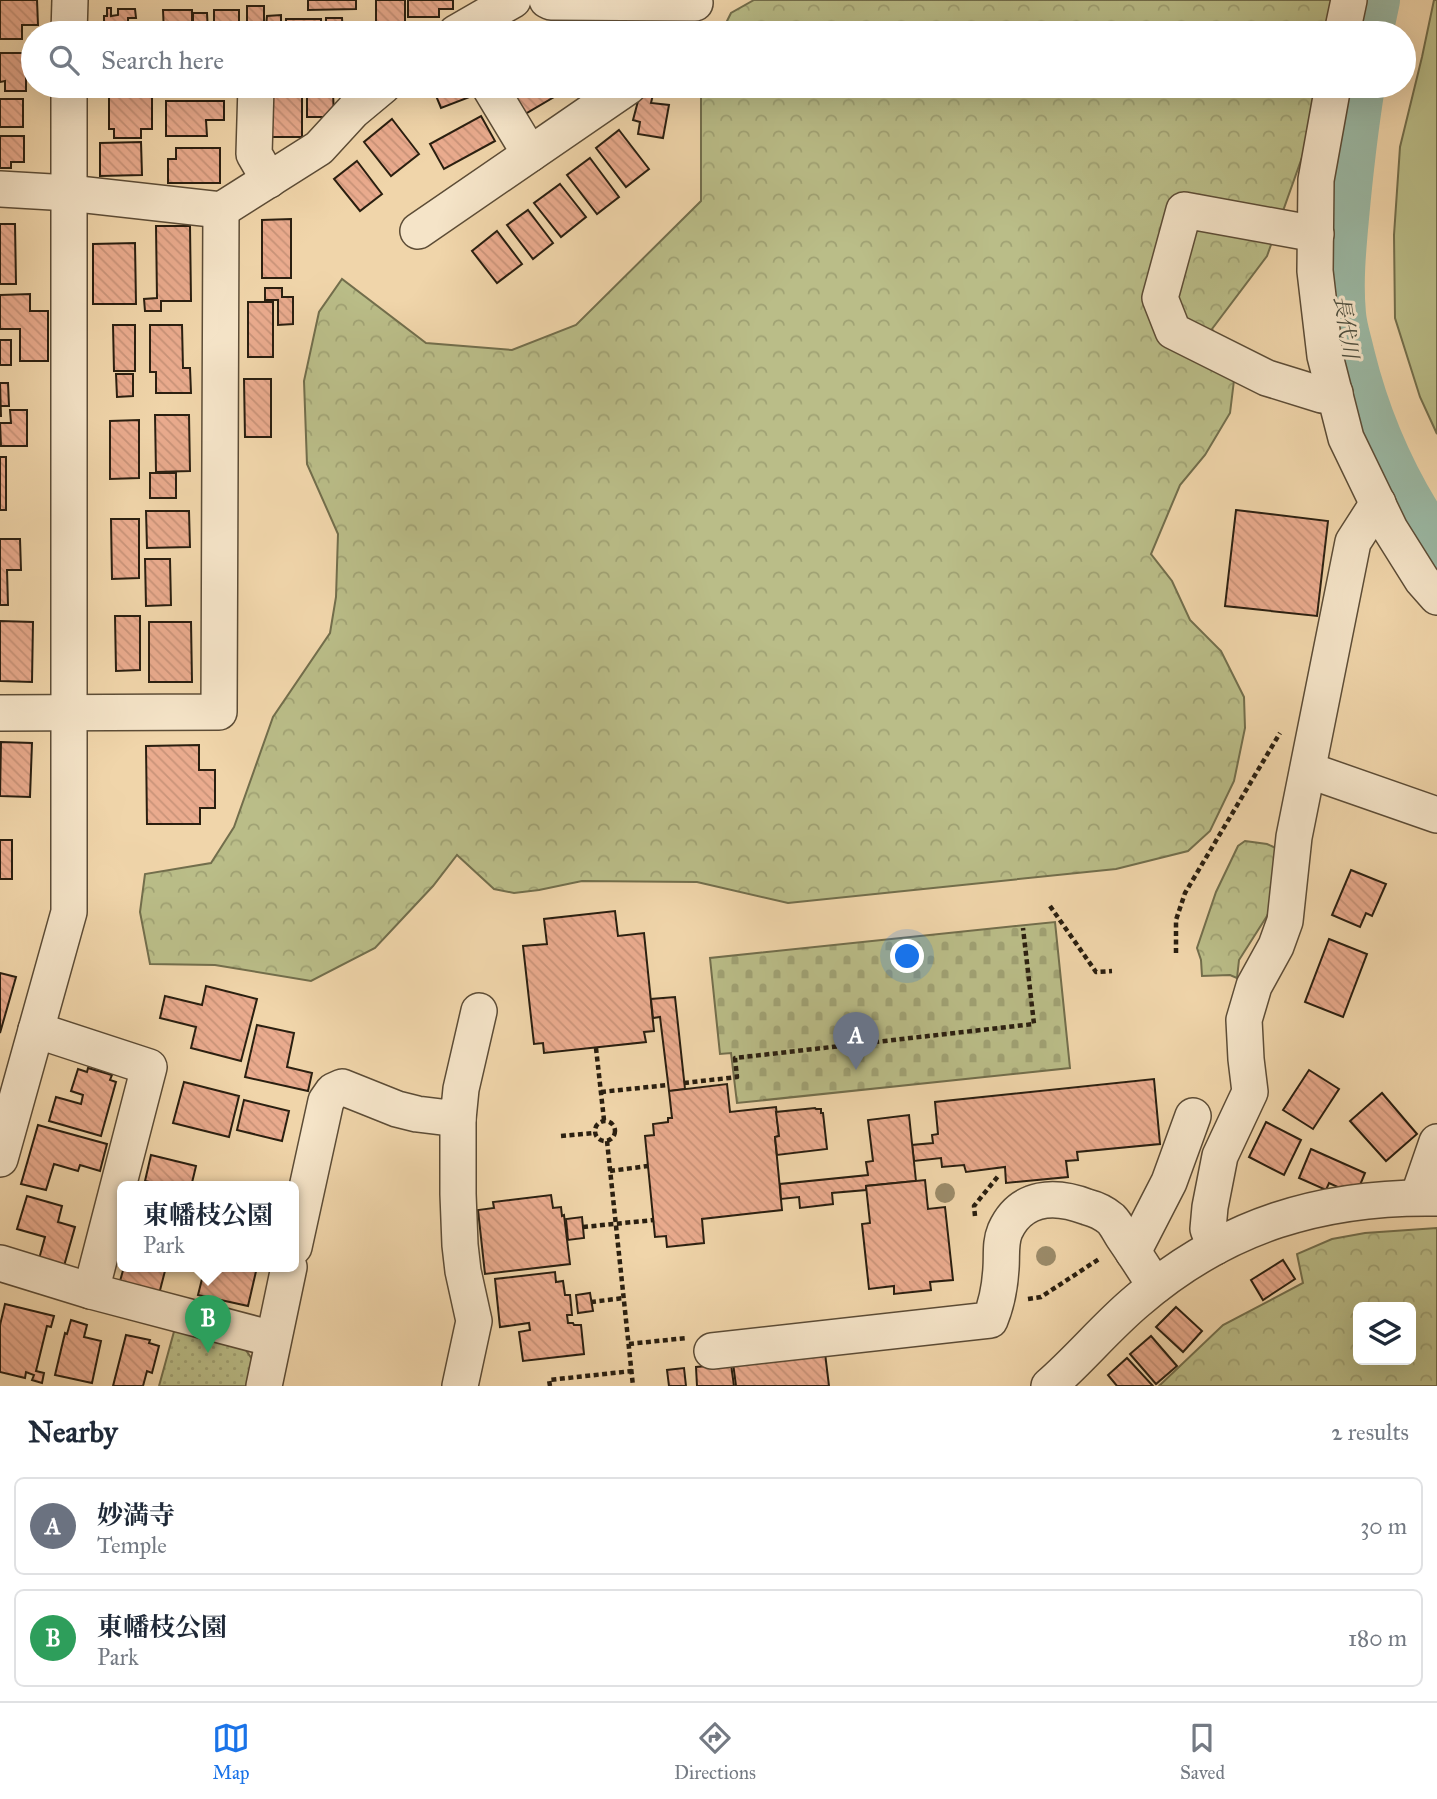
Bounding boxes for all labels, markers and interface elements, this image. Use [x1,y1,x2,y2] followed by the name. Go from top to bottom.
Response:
[21,21,1416,98] search box
[45,41,83,79] icon: search
[101,44,224,76] text: Search here
[1328,294,1364,362] water label: 長代川
[890,939,924,973] your location
[833,1012,879,1070] pin: A
[117,1181,299,1272] popup
[143,1199,273,1231] text: 東幡枝公園
[143,1231,185,1259] text: Park
[185,1295,231,1353] pin: B
[1353,1302,1416,1365] map controls
[1353,1302,1416,1365] button: layers
[28,1414,118,1450] text: Nearby
[1331,1418,1409,1446] text: 2 results
[97,1499,175,1531] text: 妙満寺
[45,1512,61,1540] text: A
[1360,1512,1407,1540] text: 30 m
[97,1531,167,1559] text: Temple
[97,1611,227,1643] text: 東幡枝公園
[45,1624,61,1652] text: B
[1348,1624,1407,1652] text: 180 m
[97,1643,139,1671] text: Park
[212,1719,250,1784] tab: Map
[674,1719,756,1784] tab: Directions
[1180,1719,1225,1784] tab: Saved

